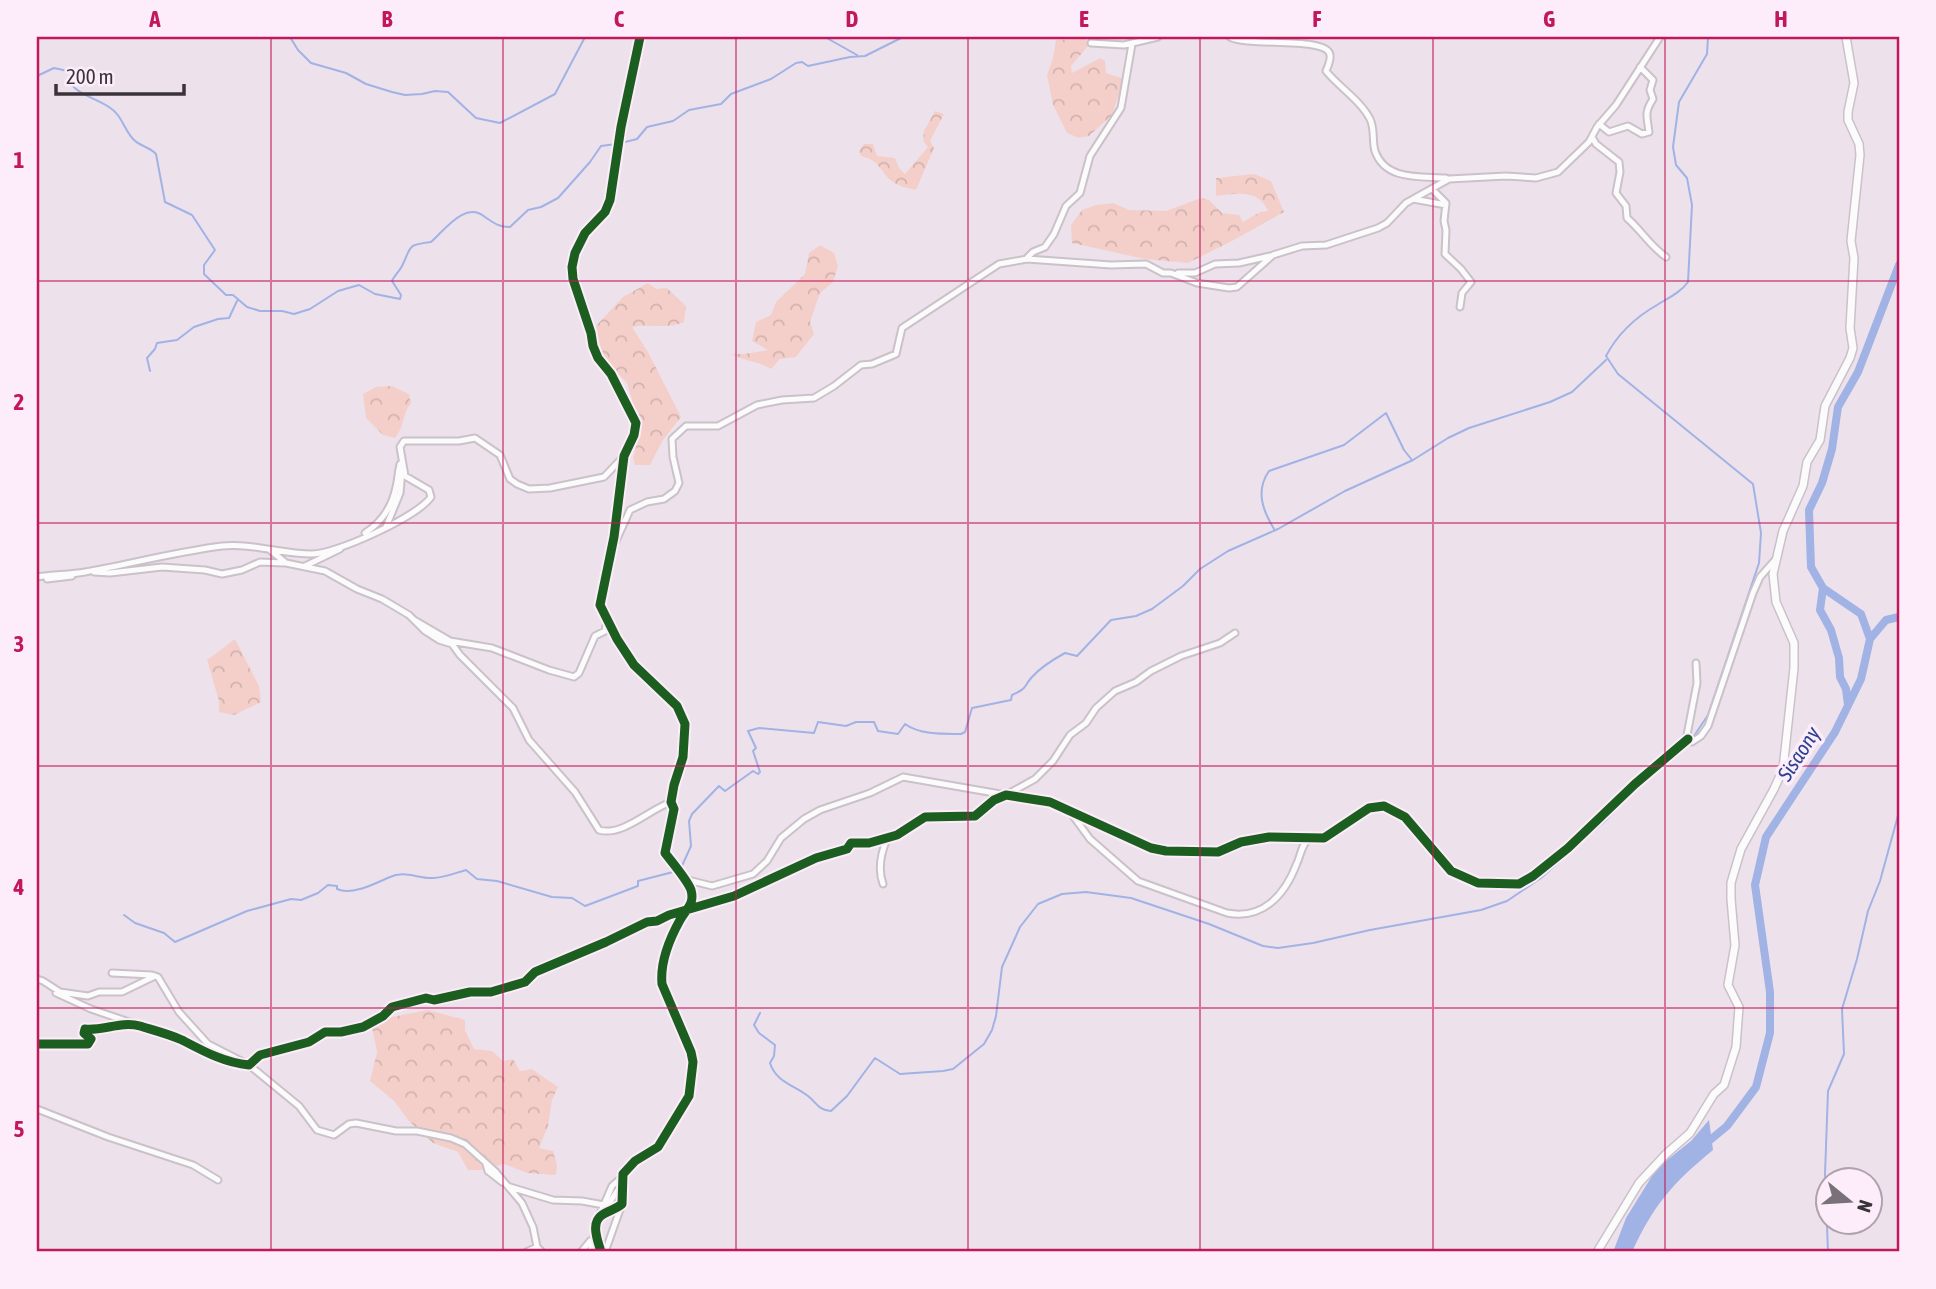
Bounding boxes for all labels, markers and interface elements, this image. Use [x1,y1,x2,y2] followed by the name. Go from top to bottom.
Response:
[148,6,161,32] text: A
[382,6,393,32] text: B
[614,6,625,32] text: C
[846,6,859,32] text: D
[1079,6,1089,32] text: E
[1312,6,1322,32] text: F
[1543,6,1555,32] text: G
[1774,6,1788,32] text: H
[56,52,184,96] scale bar
[66,64,114,88] text: 200 m
[14,147,25,173] text: 1
[14,389,24,415] text: 2
[14,631,24,657] text: 3
[1771,722,1825,786] water label: Sisaony
[13,874,25,900] text: 4
[14,1116,25,1142] text: 5
[1814,1166,1884,1236] north arrow
[1853,1198,1877,1215] text: N

